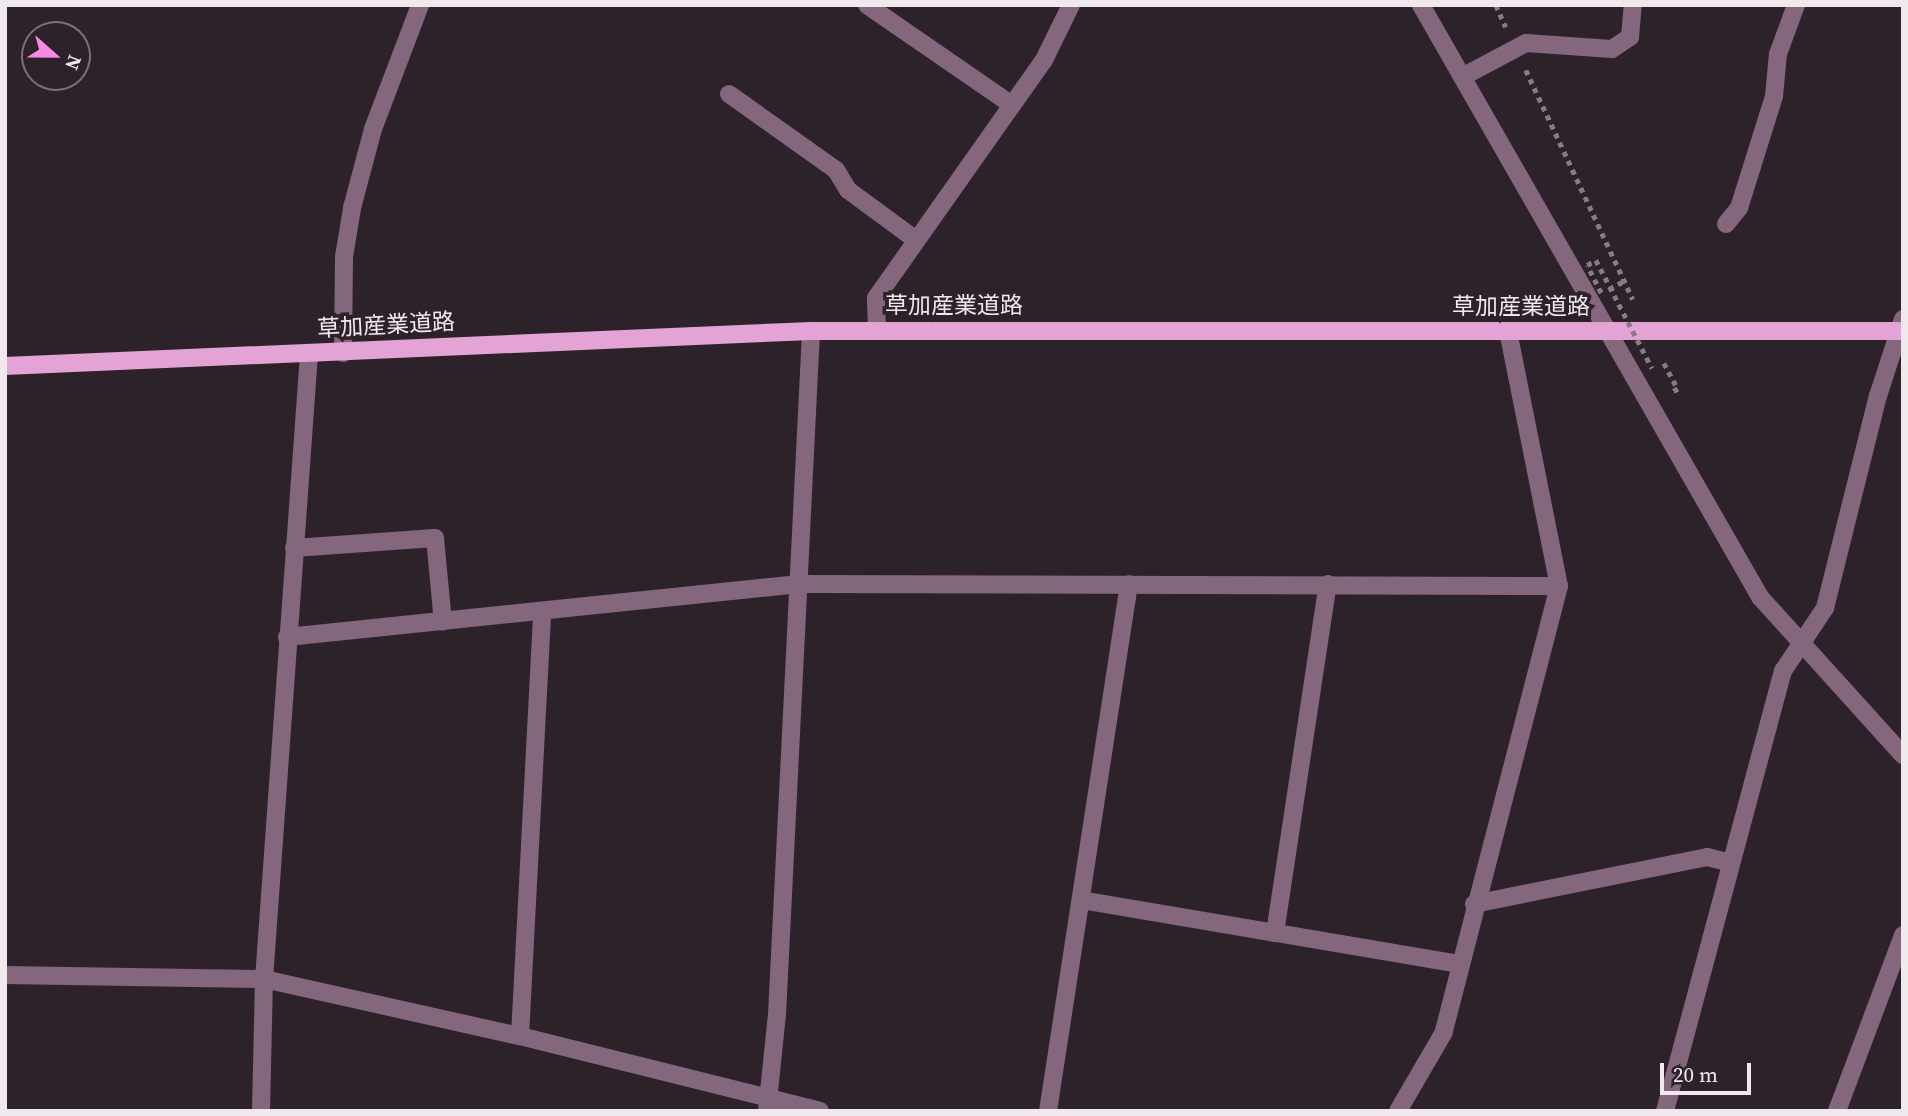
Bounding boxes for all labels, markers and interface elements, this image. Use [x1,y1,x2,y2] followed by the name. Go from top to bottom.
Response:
[21,21,91,91] north arrow
[59,52,88,74] text: N
[885,291,1023,319] street label: 草加産業道路
[1452,292,1590,320] street label: 草加産業道路
[316,308,456,342] street label: 草加産業道路
[1663,1050,1754,1094] scale bar
[1673,1060,1718,1089] text: 20 m

